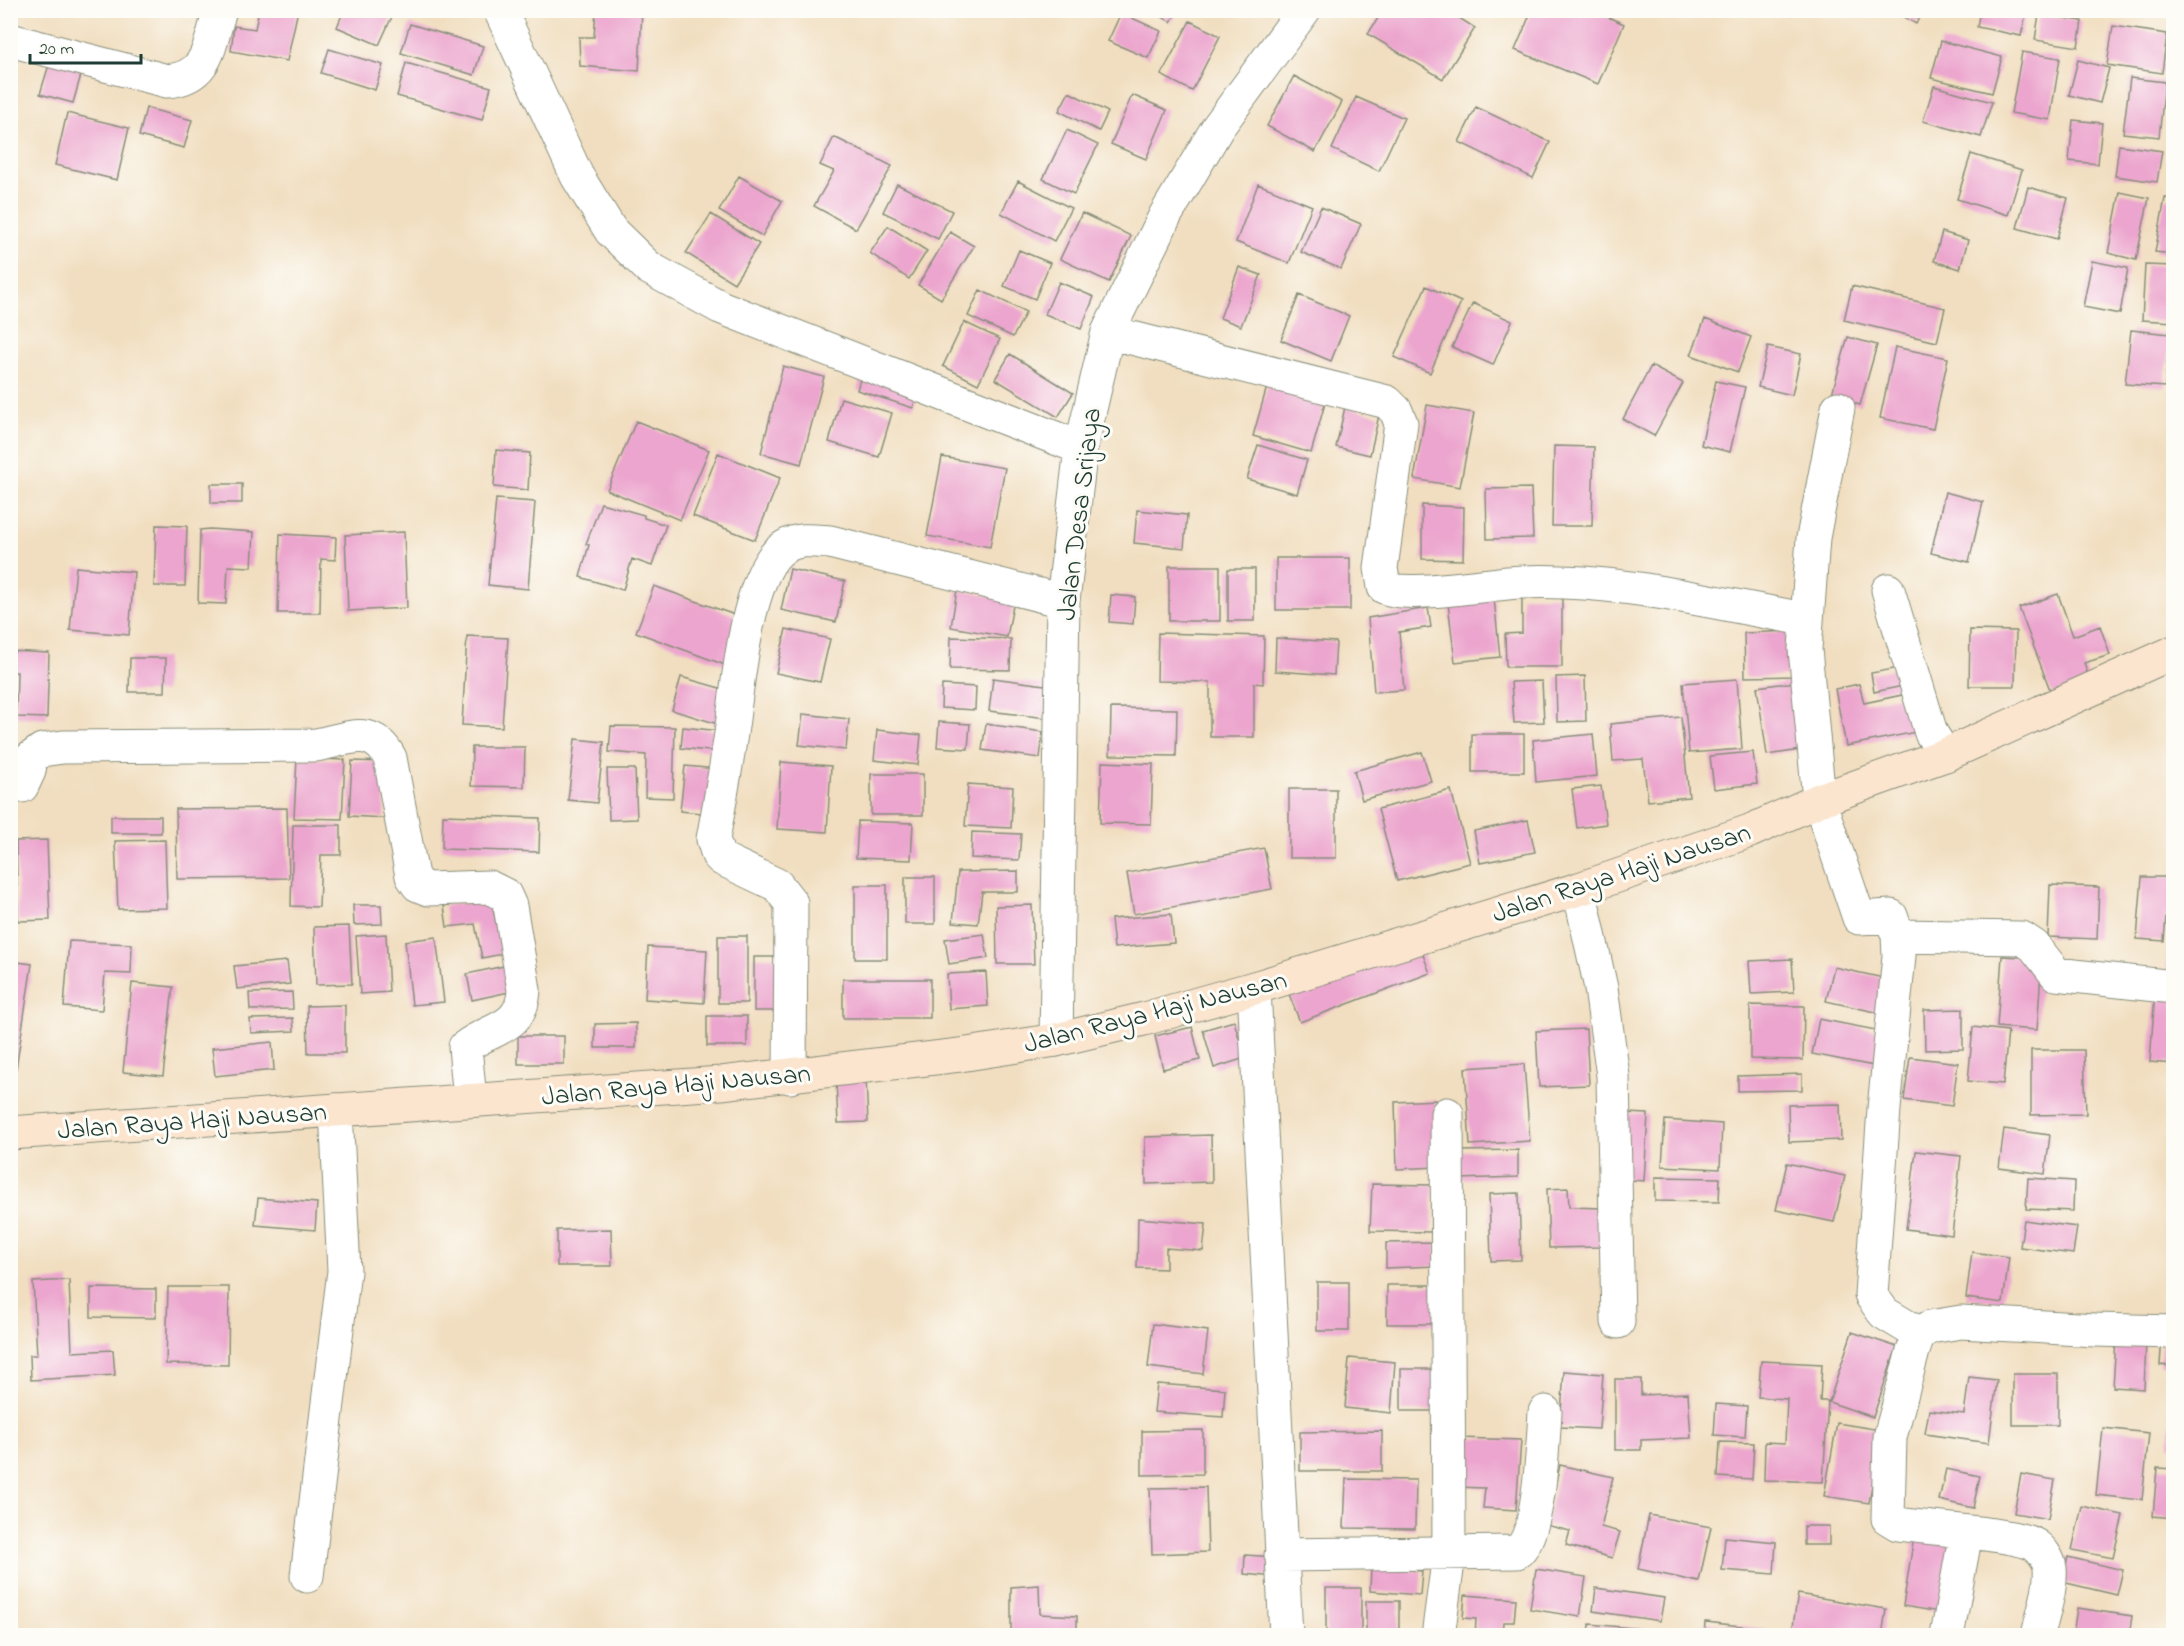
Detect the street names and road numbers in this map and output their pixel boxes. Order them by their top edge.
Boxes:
street label: Jalan Desa Srijaya [1048,406,1113,623]
street label: Jalan Raya Haji Nausan [1487,814,1756,935]
street label: Jalan Raya Haji Nausan [1020,962,1291,1065]
street label: Jalan Raya Haji Nausan [540,1055,812,1118]
street label: Jalan Raya Haji Nausan [56,1094,328,1151]

